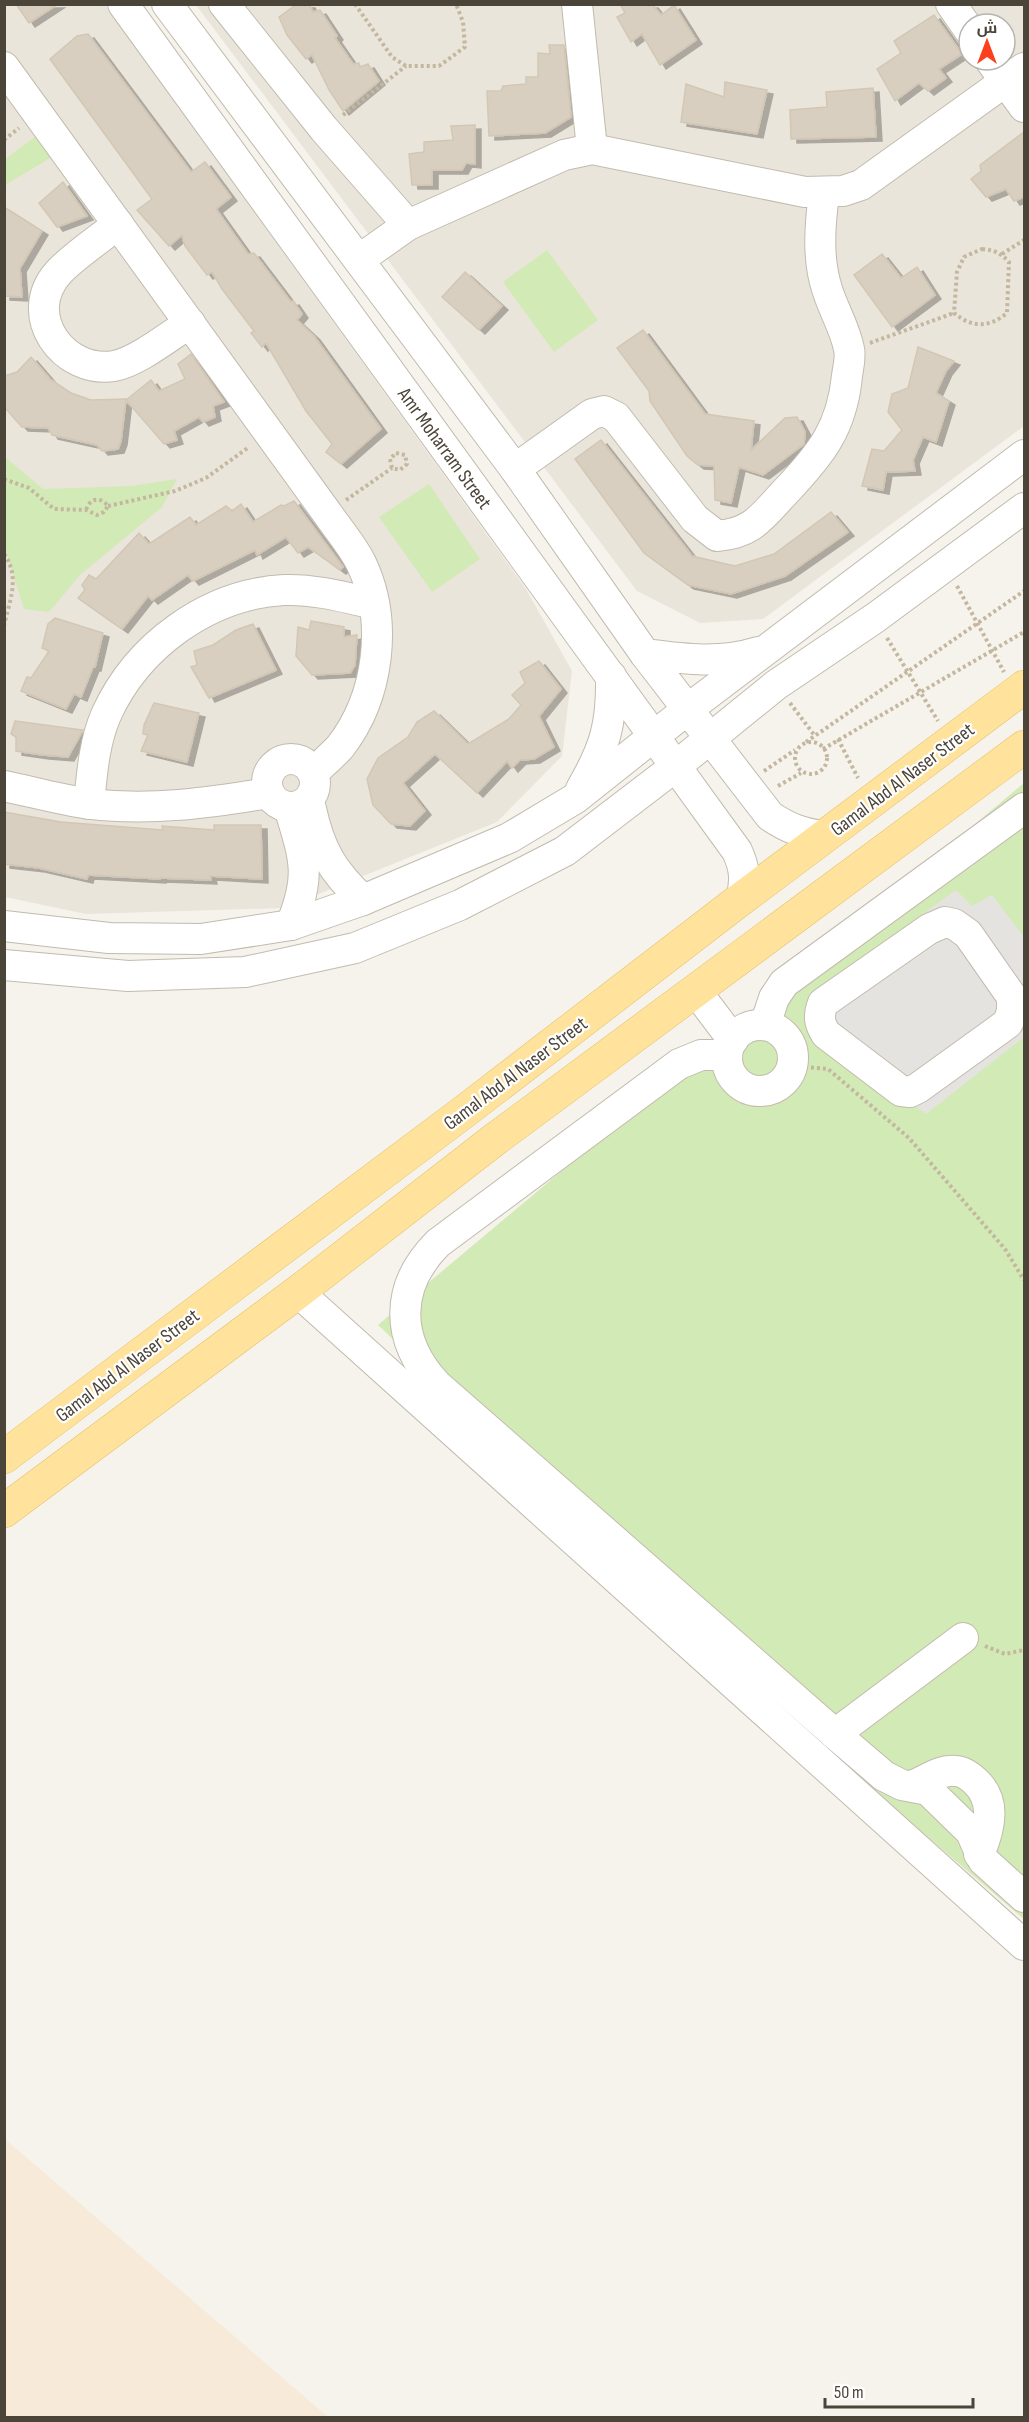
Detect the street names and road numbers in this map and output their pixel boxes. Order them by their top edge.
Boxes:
street label: Amr Moharram Street [392,382,496,514]
street label: Gamal Abd Al Naser Street [826,718,979,842]
street label: Gamal Abd Al Naser Street [439,1012,592,1136]
street label: Gamal Abd Al Naser Street [51,1304,204,1428]

